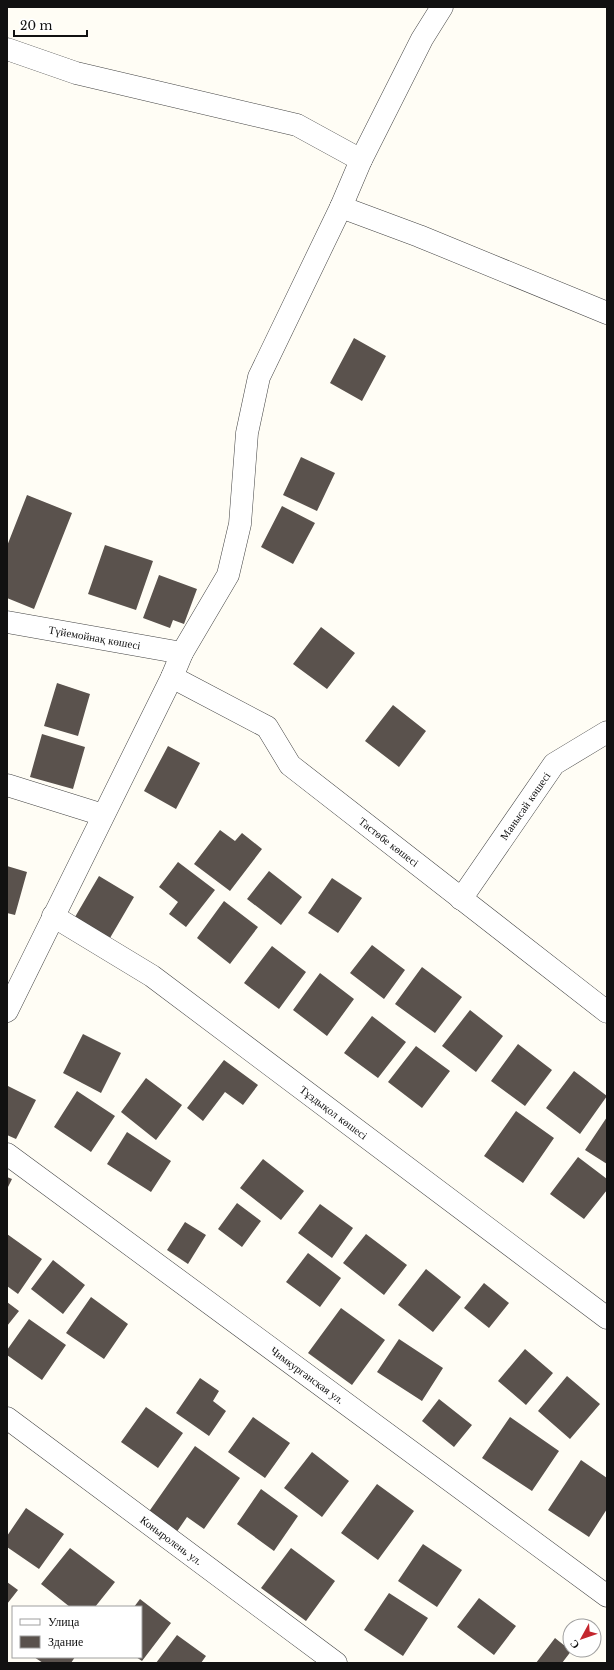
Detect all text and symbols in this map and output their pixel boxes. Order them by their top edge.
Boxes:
scale bar [14,12,87,38]
text: 20 m [20,18,52,33]
street label: Түйемойнақ көшесі [48,623,142,653]
street label: Манысай көшесі [497,769,553,843]
street label: Тастөбе көшесі [356,814,422,870]
street label: Тұздықол көшесі [297,1083,370,1143]
street label: Чимкурганская ул. [268,1343,347,1407]
street label: Коныролень ул. [137,1513,205,1568]
legend [12,1606,142,1658]
text: Улица [48,1614,80,1629]
north arrow [562,1618,602,1658]
text: Здание [48,1634,83,1649]
text: С [566,1637,582,1652]

